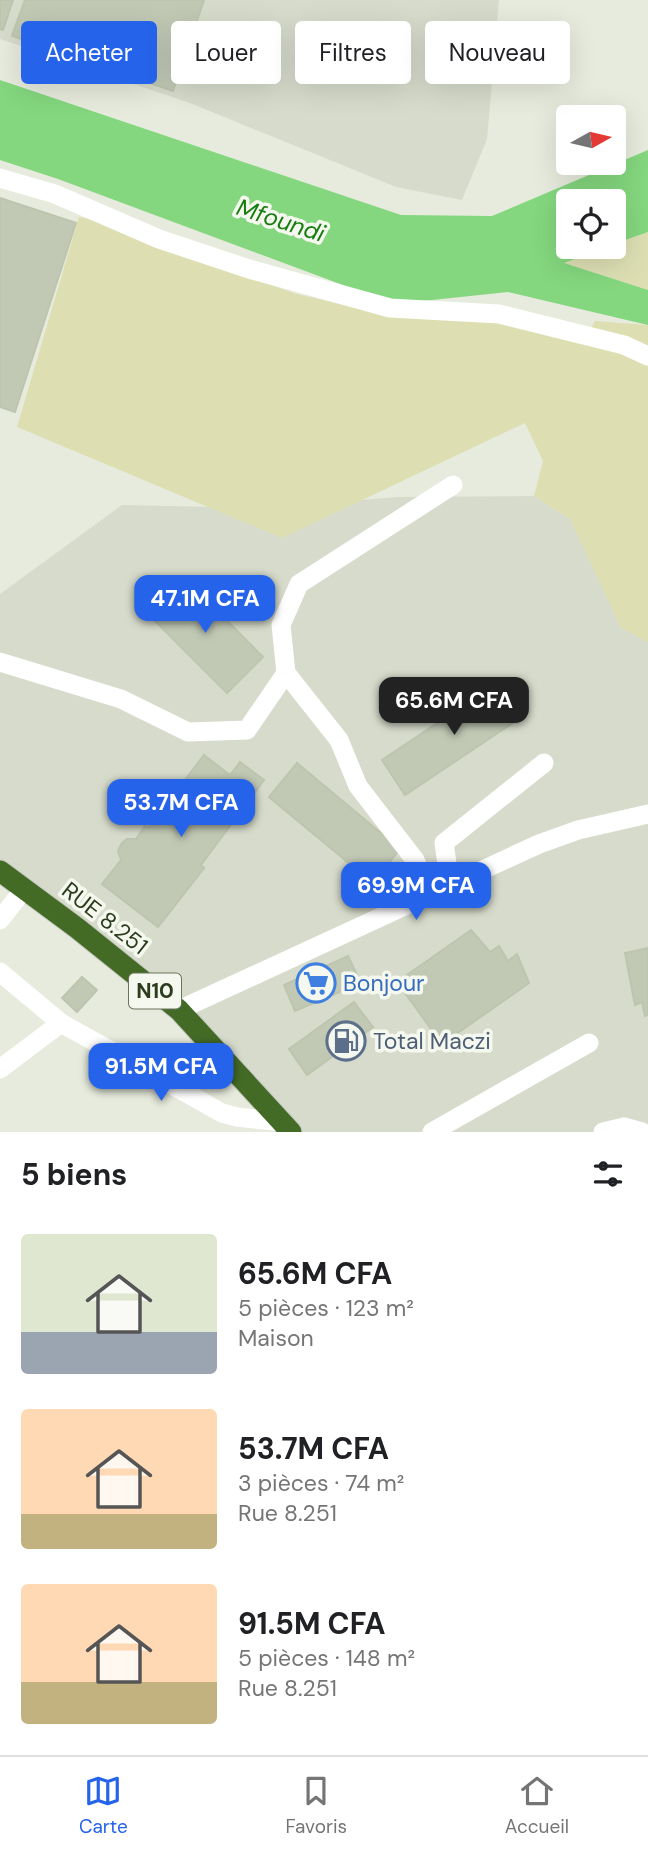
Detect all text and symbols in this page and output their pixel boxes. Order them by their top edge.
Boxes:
chip: Acheter [21,21,157,84]
chip: Louer [171,21,281,84]
chip: Filtres [295,21,411,84]
chip: Nouveau [425,21,570,84]
north arrow [556,105,626,175]
map controls [556,105,626,259]
button: locate [556,189,626,259]
water label: Mfoundi [233,191,330,249]
pin: 47.1M CFA [125,576,285,635]
text: 47.1M CFA [150,583,260,613]
pin: 65.6M CFA [374,678,534,737]
text: 65.6M CFA [395,685,513,715]
pin: 53.7M CFA [101,780,261,839]
text: 53.7M CFA [123,787,239,817]
pin: 69.9M CFA [336,862,496,922]
text: 69.9M CFA [357,870,475,900]
street label: RUE 8.251 [56,875,154,961]
supermarket icon: Bonjour [295,962,337,1004]
place label: Bonjour [343,968,425,998]
road number: N10 [129,974,181,1009]
fuel station icon: Total Maczi [325,1020,367,1062]
place label: Total Maczi [373,1026,491,1056]
pin: 91.5M CFA [81,1044,241,1103]
text: 91.5M CFA [104,1051,218,1081]
text: 5 biens [21,1155,127,1194]
icon: filters [589,1155,627,1193]
text: 65.6M CFA [238,1254,392,1293]
icon: home [77,1262,161,1346]
text: 5 pièces · 123 m² [238,1293,414,1323]
text: Maison [238,1323,314,1353]
text: 53.7M CFA [238,1429,389,1468]
icon: home [77,1437,161,1521]
text: 3 pièces · 74 m² [238,1468,404,1498]
text: Rue 8.251 [238,1498,337,1528]
text: 91.5M CFA [238,1604,385,1643]
icon: home [77,1612,161,1696]
text: 5 pièces · 148 m² [238,1643,415,1673]
text: Rue 8.251 [238,1673,337,1703]
tab: Carte [79,1772,128,1839]
tab: Favoris [286,1772,347,1839]
tab: Accueil [505,1772,569,1839]

